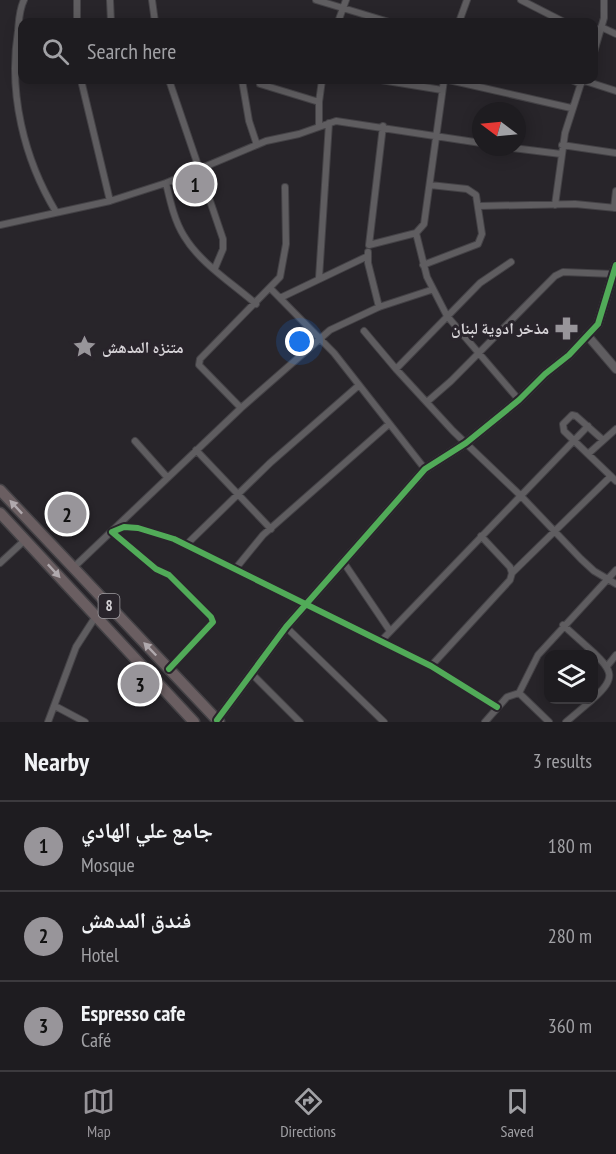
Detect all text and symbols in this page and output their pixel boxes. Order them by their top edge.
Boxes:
search box [18,18,598,84]
icon: search [39,35,72,68]
text: Search here [87,37,176,65]
north arrow [472,102,526,156]
pin: 1 [176,162,214,207]
pharmacy icon: مذخر ادوية لبنان [554,315,580,341]
place label: مذخر ادوية لبنان [451,318,549,338]
your location [285,327,314,356]
place icon: متنزه المدهش [71,334,97,360]
place label: متنزه المدهش [102,337,184,357]
pin: 2 [48,492,86,536]
one-way arrow [10,500,23,515]
one-way arrow [47,564,61,579]
road number: 8 [98,594,120,618]
one-way arrow [143,642,157,657]
map controls [544,650,598,704]
button: layers [544,650,598,704]
pin: 3 [120,662,160,706]
text: Nearby [24,745,89,778]
text: 3 results [533,748,592,774]
text: جامع علي الهادي [81,816,213,844]
text: 1 [39,833,48,859]
text: 180 m [548,833,592,859]
text: Mosque [81,852,135,878]
text: فندق المدهش [81,906,191,934]
text: 2 [39,923,48,949]
text: 280 m [548,923,592,949]
text: Hotel [81,942,119,968]
text: Espresso cafe [81,999,186,1027]
text: 3 [39,1013,48,1039]
text: 360 m [548,1013,592,1039]
text: Café [81,1027,111,1053]
tab: Map [82,1085,115,1141]
tab: Directions [280,1085,336,1141]
tab: Saved [501,1085,534,1141]

